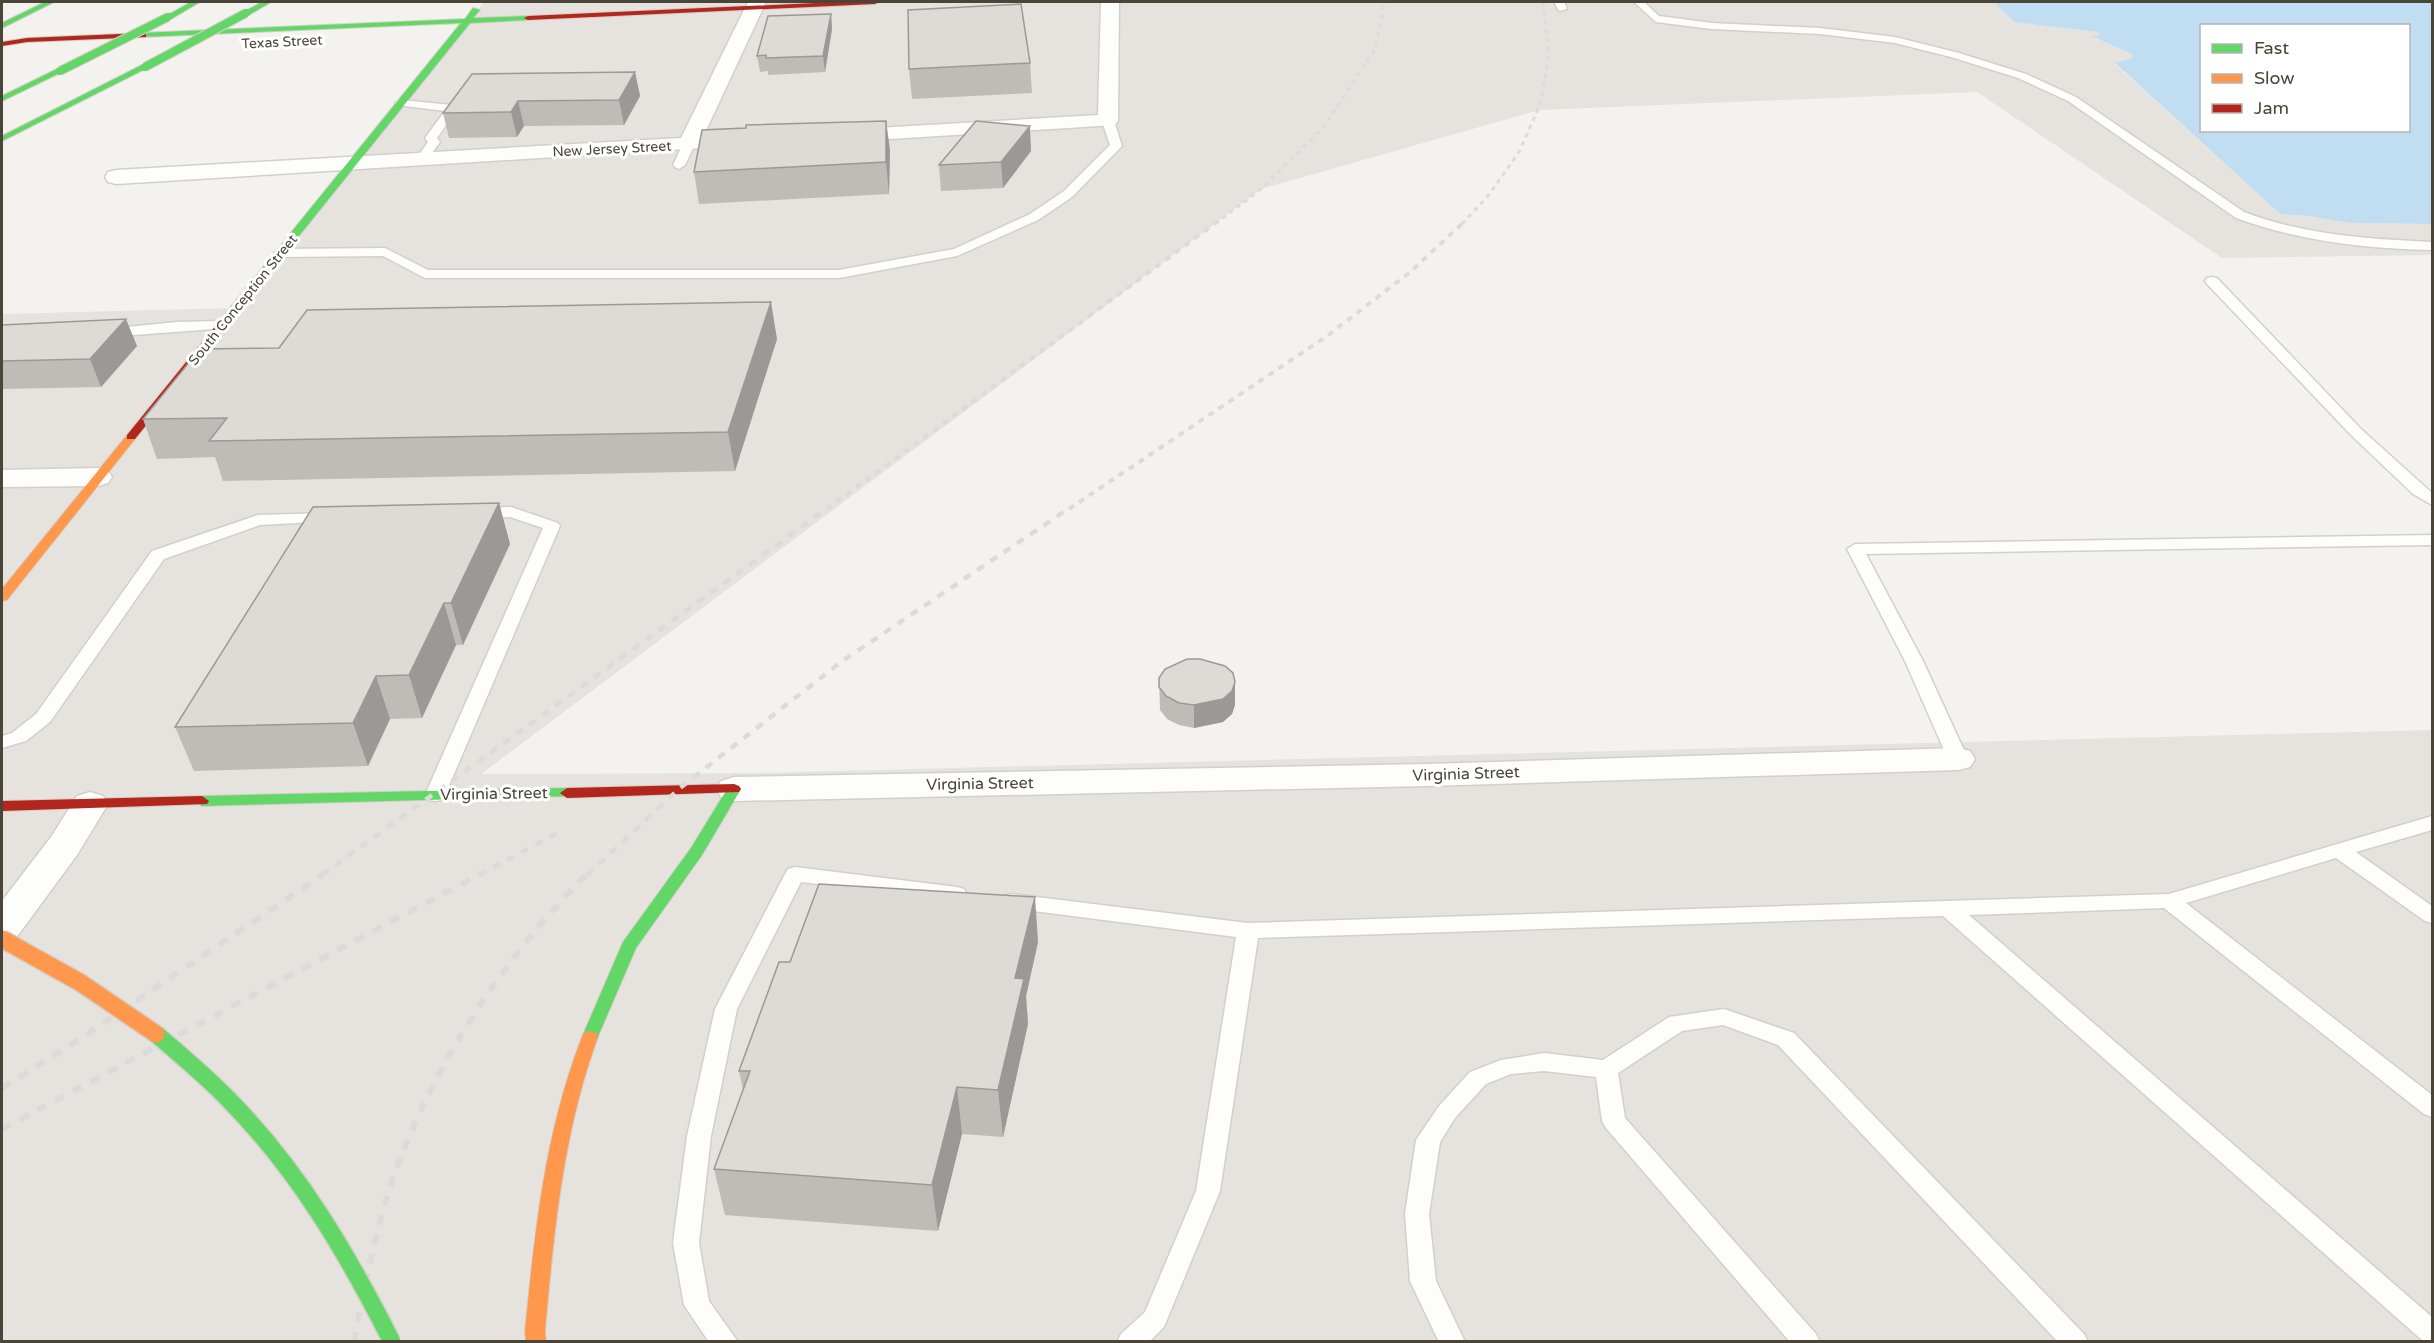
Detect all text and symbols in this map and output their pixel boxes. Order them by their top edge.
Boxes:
legend [2200,24,2410,132]
street label: Texas Street [241,31,324,53]
text: Fast [2254,37,2289,59]
text: Slow [2254,67,2295,89]
text: Jam [2254,97,2289,119]
street label: New Jersey Street [552,137,673,161]
street label: South Conception Street [185,231,301,369]
street label: Virginia Street [1412,762,1520,786]
street label: Virginia Street [926,773,1034,795]
street label: Virginia Street [440,783,548,805]

